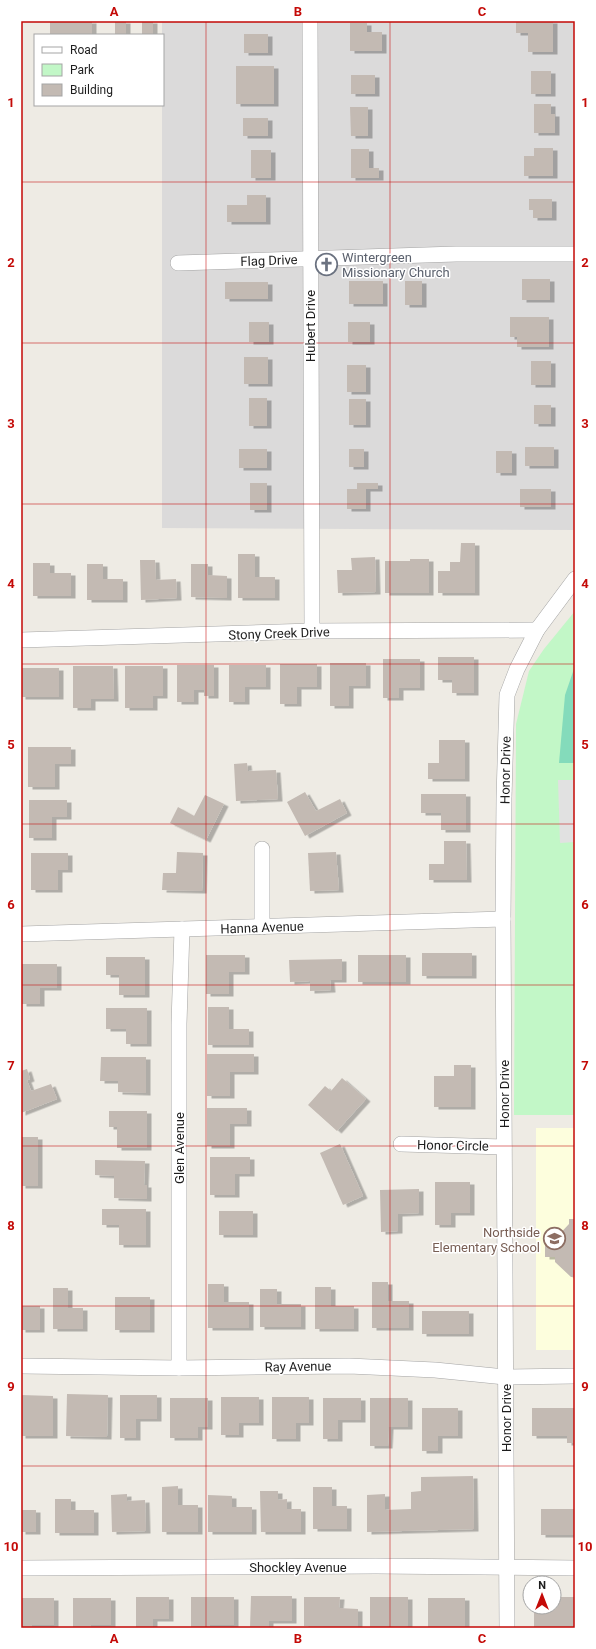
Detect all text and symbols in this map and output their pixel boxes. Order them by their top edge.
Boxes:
text: A [110,4,119,19]
text: B [294,4,302,19]
text: C [478,4,487,19]
legend [34,34,164,106]
text: Road [70,43,98,57]
text: Park [70,63,95,77]
text: Building [70,83,113,97]
text: 1 [7,95,15,110]
text: 1 [581,95,589,110]
place label: Wintergreen Missionary Church [342,250,450,280]
church icon: Wintergreen Missionary Church [313,251,339,277]
street label: Flag Drive [240,252,298,269]
text: 2 [7,255,15,270]
text: 2 [581,255,589,270]
street label: Hubert Drive [303,290,318,362]
text: 3 [7,416,15,431]
text: 3 [581,416,589,431]
text: 4 [7,576,15,591]
text: 4 [581,576,589,591]
street label: Stony Creek Drive [228,624,330,643]
street label: Honor Drive [497,736,514,804]
text: 5 [7,737,15,752]
text: 5 [581,737,589,752]
text: 6 [7,897,15,912]
text: 6 [581,897,589,912]
street label: Hanna Avenue [220,919,304,936]
text: 7 [7,1058,15,1073]
text: 7 [581,1058,589,1073]
street label: Honor Drive [497,1060,512,1128]
street label: Glen Avenue [172,1112,187,1184]
street label: Honor Circle [417,1137,489,1154]
text: 8 [7,1218,15,1233]
text: 8 [581,1218,589,1233]
place label: Northside Elementary School [432,1225,540,1255]
school or university icon: Northside Elementary School [542,1226,568,1252]
street label: Ray Avenue [264,1358,332,1375]
text: 9 [7,1379,15,1394]
text: 9 [581,1379,589,1394]
street label: Honor Drive [499,1384,514,1452]
text: 10 [4,1539,18,1554]
text: 10 [578,1539,592,1554]
street label: Shockley Avenue [249,1560,347,1575]
north arrow [522,1575,562,1615]
text: N [538,1579,546,1592]
text: A [110,1631,119,1646]
text: B [294,1631,302,1646]
text: C [478,1631,487,1646]

